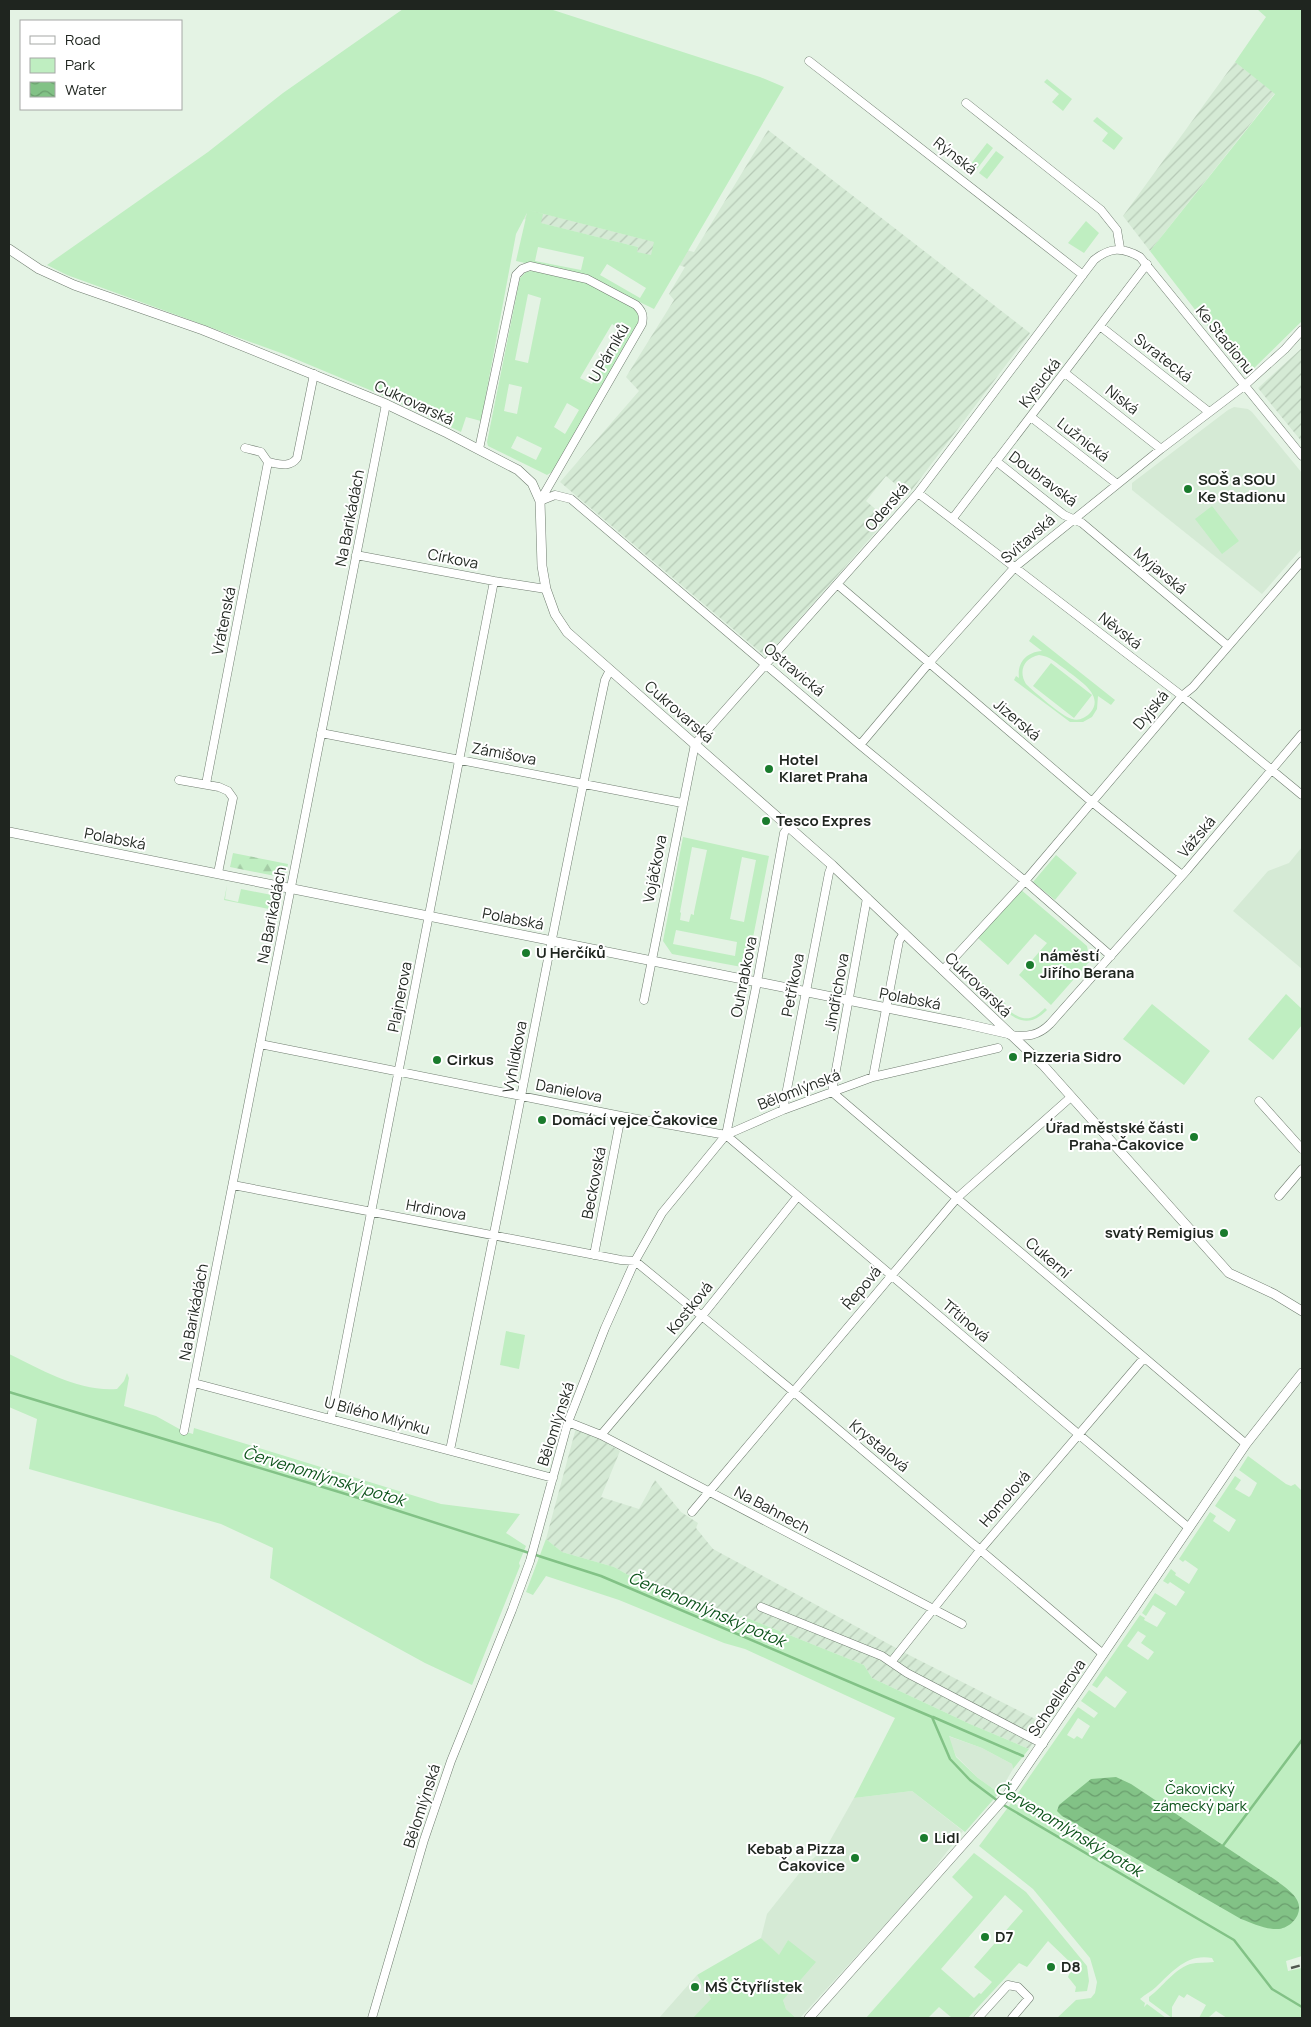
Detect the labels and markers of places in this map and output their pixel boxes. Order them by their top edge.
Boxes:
place label: SOŠ a SOU Ke Stadionu [1198,469,1286,507]
marker: SOŠ a SOU Ke Stadionu [1182,483,1194,495]
place label: Hotel Klaret Praha [779,749,868,787]
marker: Hotel Klaret Praha [763,763,775,775]
place label: Tesco Expres [776,810,871,831]
marker: Tesco Expres [760,815,772,827]
place label: U Herčíků [536,942,606,963]
place label: náměstí Jiřího Berana [1040,945,1135,983]
marker: U Herčíků [520,947,532,959]
marker: náměstí Jiřího Berana [1024,959,1036,971]
place label: Pizzeria Sidro [1023,1046,1121,1067]
place label: Cirkus [447,1049,494,1070]
marker: Pizzeria Sidro [1007,1051,1019,1063]
marker: Cirkus [431,1054,443,1066]
place label: Domácí vejce Čakovice [552,1109,718,1130]
marker: Domácí vejce Čakovice [536,1114,548,1126]
place label: Úřad městské části Praha-Čakovice [1045,1117,1184,1155]
marker: Úřad městské části Praha-Čakovice [1188,1131,1200,1143]
place label: svatý Remigius [1105,1222,1214,1243]
marker: svatý Remigius [1218,1227,1230,1239]
place label: Lidl [934,1827,960,1848]
marker: Lidl [918,1832,930,1844]
place label: Kebab a Pizza Čakovice [747,1838,845,1876]
marker: Kebab a Pizza Čakovice [849,1852,861,1864]
place label: D7 [995,1926,1014,1947]
marker: D7 [979,1931,991,1943]
place label: D8 [1061,1956,1081,1977]
marker: D8 [1045,1961,1057,1973]
place label: MŠ Čtyřlístek [705,1976,803,1997]
marker: MŠ Čtyřlístek [689,1981,701,1993]

